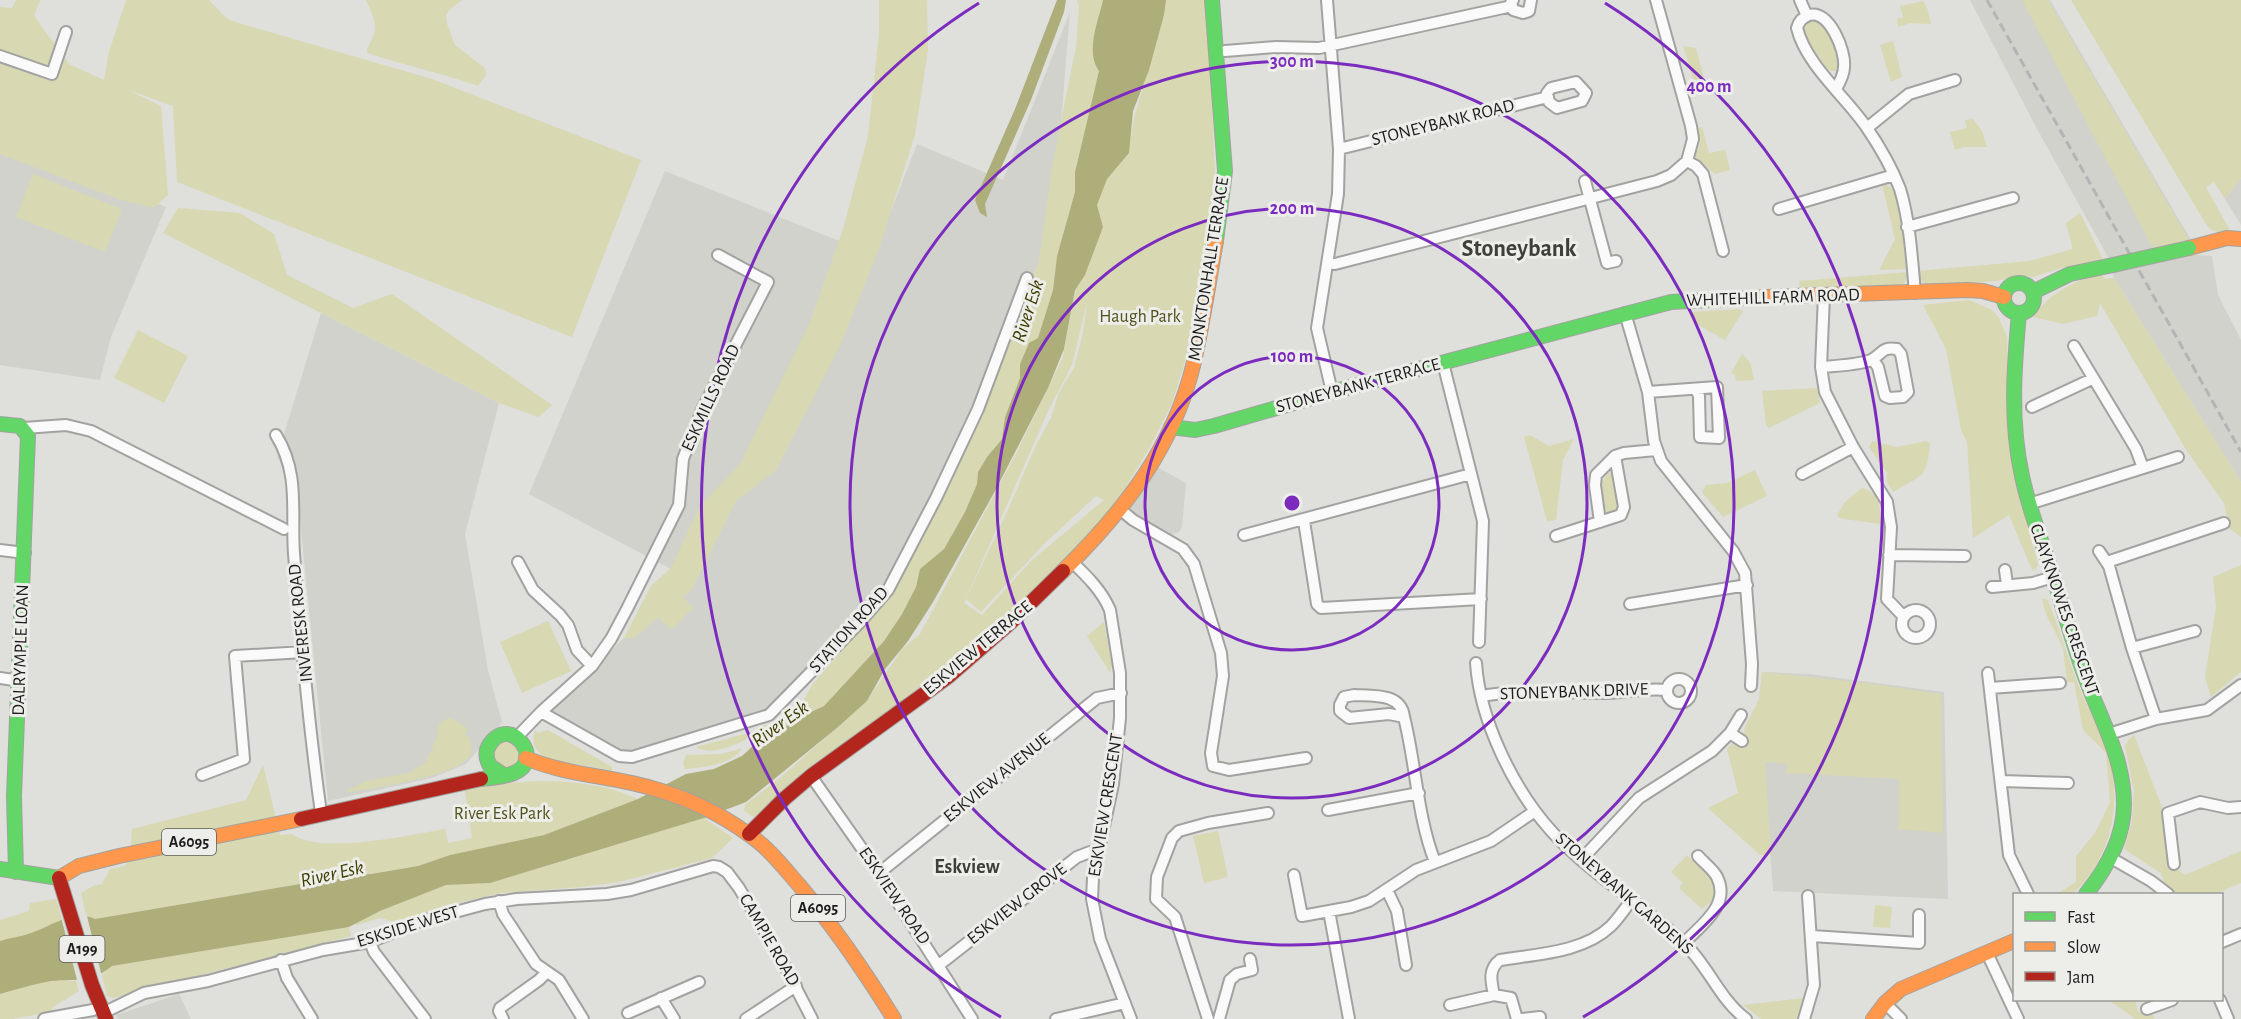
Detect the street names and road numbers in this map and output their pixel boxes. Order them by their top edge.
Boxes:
street label: STONEYBANK ROAD [1370,97,1516,149]
street label: MONKTONHALL TERRACE [1186,176,1232,362]
street label: WHITEHILL FARM ROAD [1686,286,1860,310]
street label: ESKMILLS ROAD [678,342,744,454]
street label: STONEYBANK TERRACE [1274,355,1442,417]
street label: CLAYKNOWES CRESCENT [2026,522,2102,698]
street label: INVERESK ROAD [286,563,316,683]
street label: DALRYMPLE LOAN [10,584,32,716]
street label: STATION ROAD [806,584,892,676]
street label: ESKVIEW TERRACE [920,597,1036,698]
street label: STONEYBANK DRIVE [1500,680,1649,704]
street label: ESKVIEW AVENUE [941,730,1054,826]
street label: ESKVIEW CRESCENT [1086,732,1126,878]
road number: A6095 [162,829,216,855]
street label: STONEYBANK GARDENS [1552,830,1696,958]
street label: ESKVIEW ROAD [855,844,933,948]
street label: ESKVIEW GROVE [964,860,1070,948]
street label: CAMPIE ROAD [735,891,803,989]
road number: A6095 [791,895,845,921]
street label: ESKSIDE WEST [355,903,461,951]
road number: A199 [60,936,104,962]

